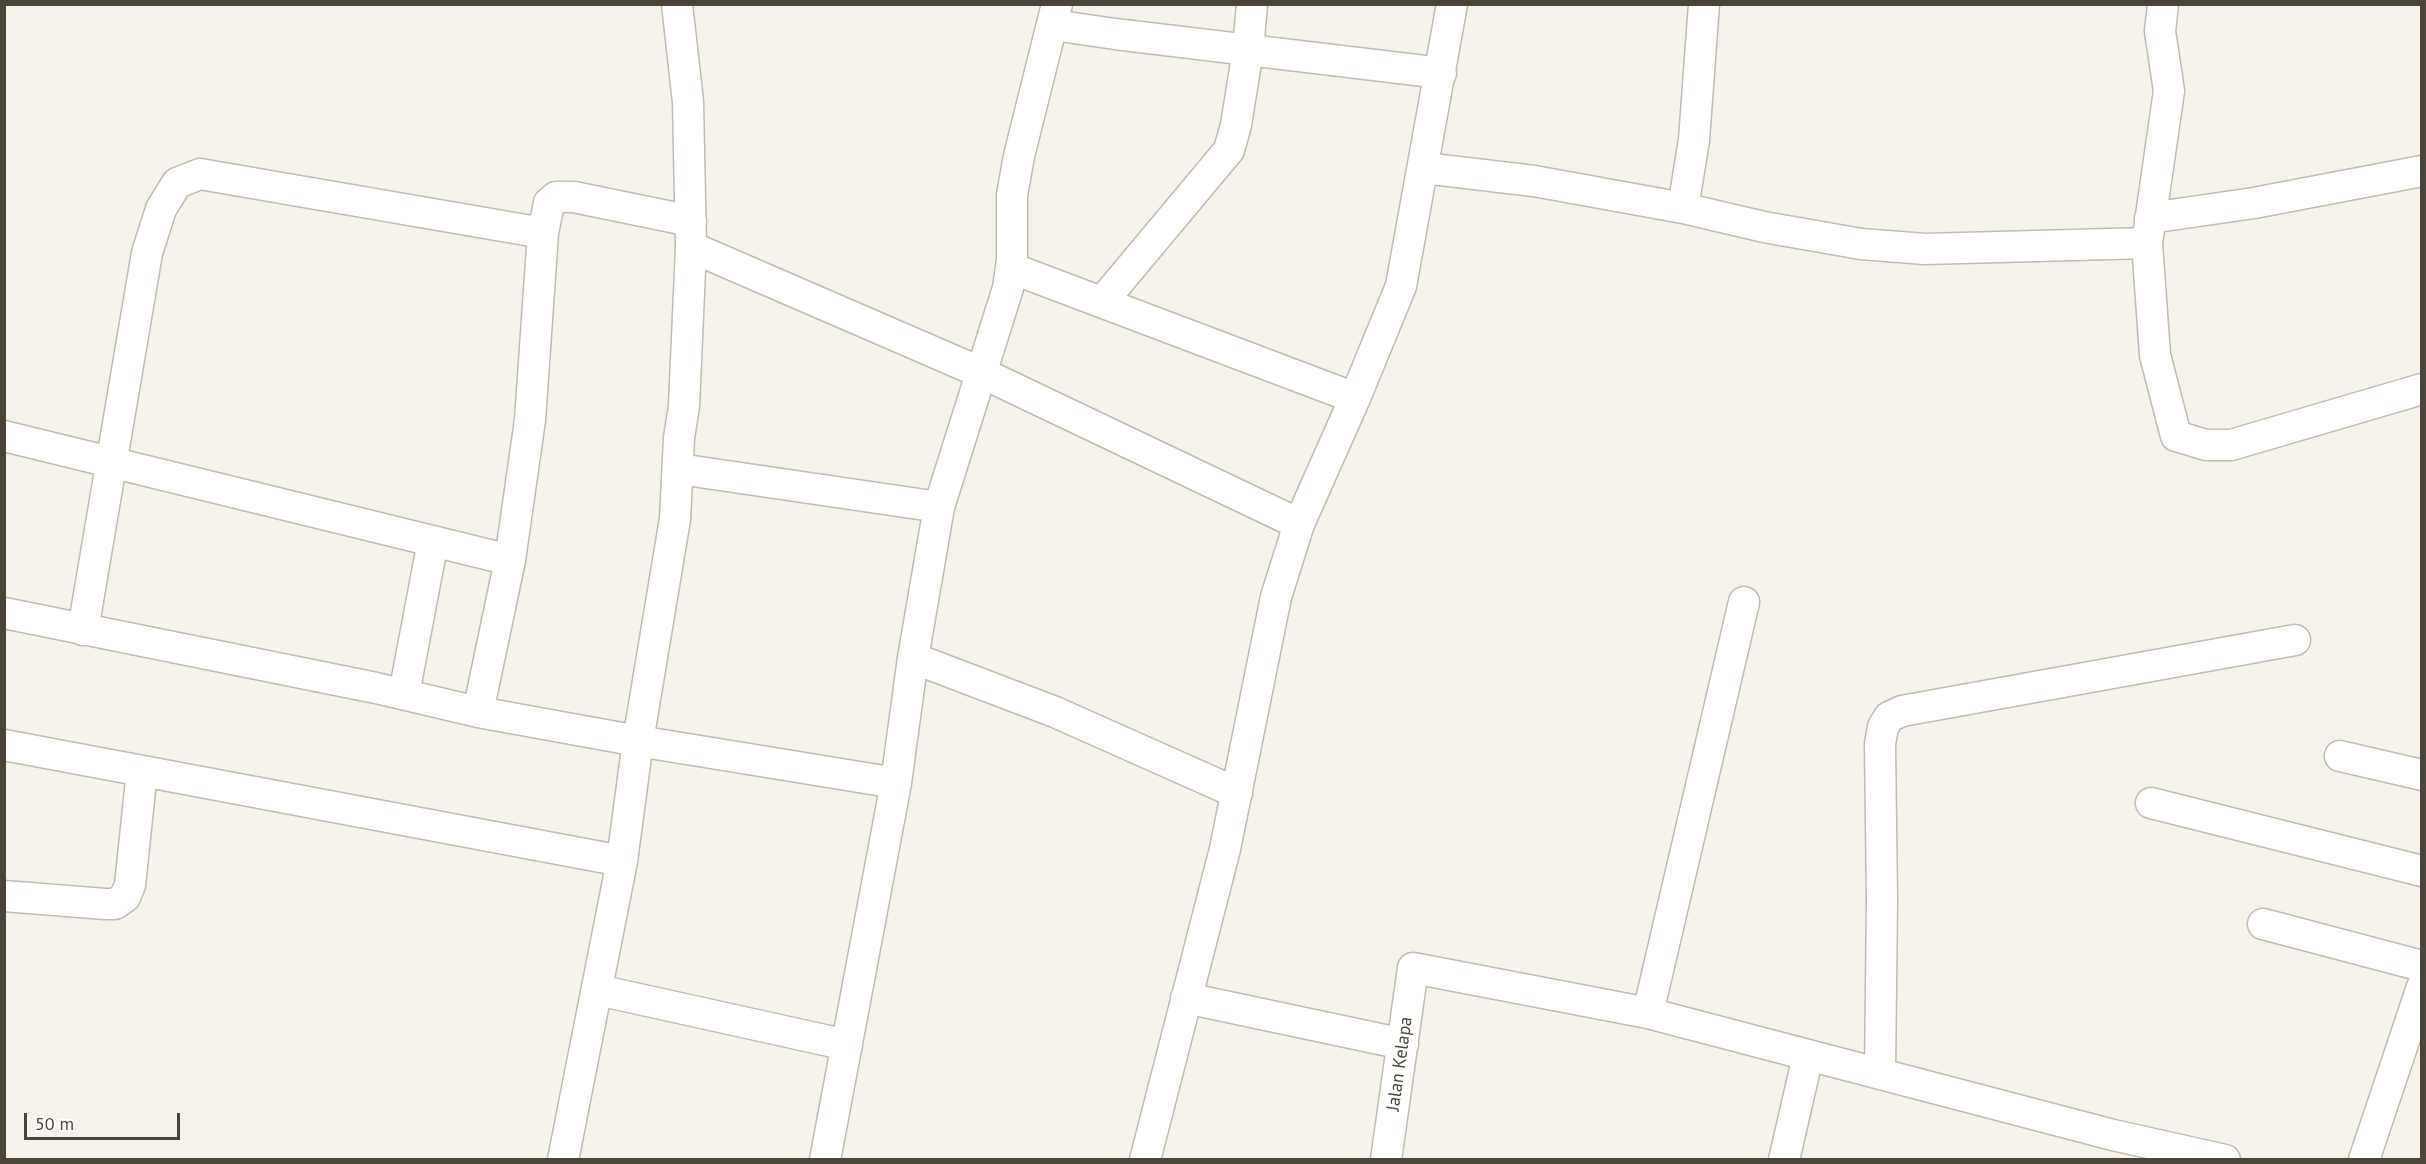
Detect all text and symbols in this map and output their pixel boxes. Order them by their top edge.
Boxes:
street label: Jalan Kelapa [1383,1015,1417,1113]
scale bar [27,1101,183,1139]
text: 50 m [35,1112,74,1135]

